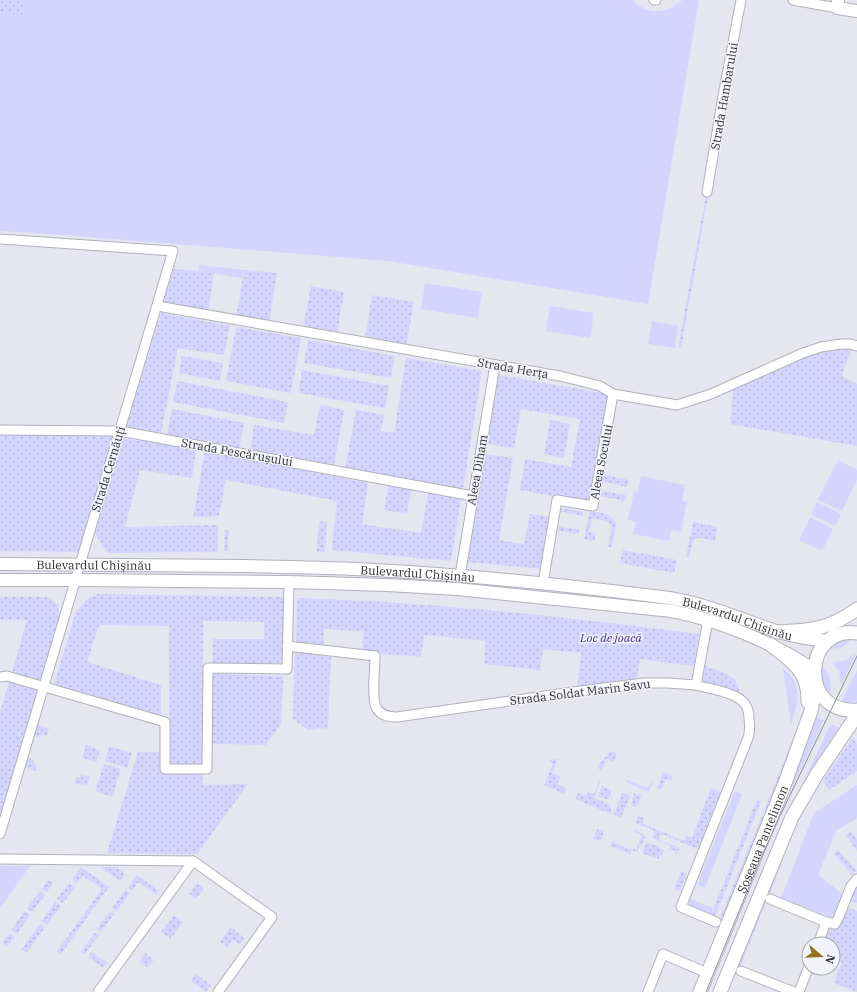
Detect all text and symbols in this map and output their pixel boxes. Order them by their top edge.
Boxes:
street label: Strada Hambarului [707,41,741,151]
street label: Strada Herța [476,354,550,383]
street label: Aleea Socului [586,423,616,501]
street label: Strada Cernăuți [88,424,129,514]
street label: Aleea Diham [463,433,491,507]
street label: Strada Pescărușului [180,435,294,469]
street label: Bulevardul Chișinău [36,557,152,572]
street label: Bulevardul Chișinău [360,562,476,585]
street label: Bulevardul Chișinău [681,593,795,643]
park label: Loc de joacă [579,630,642,645]
street label: Strada Soldat Marin Savu [509,676,652,708]
street label: Șoseaua Pantelimon [734,783,791,895]
north arrow [801,936,841,976]
text: N [822,953,838,966]

